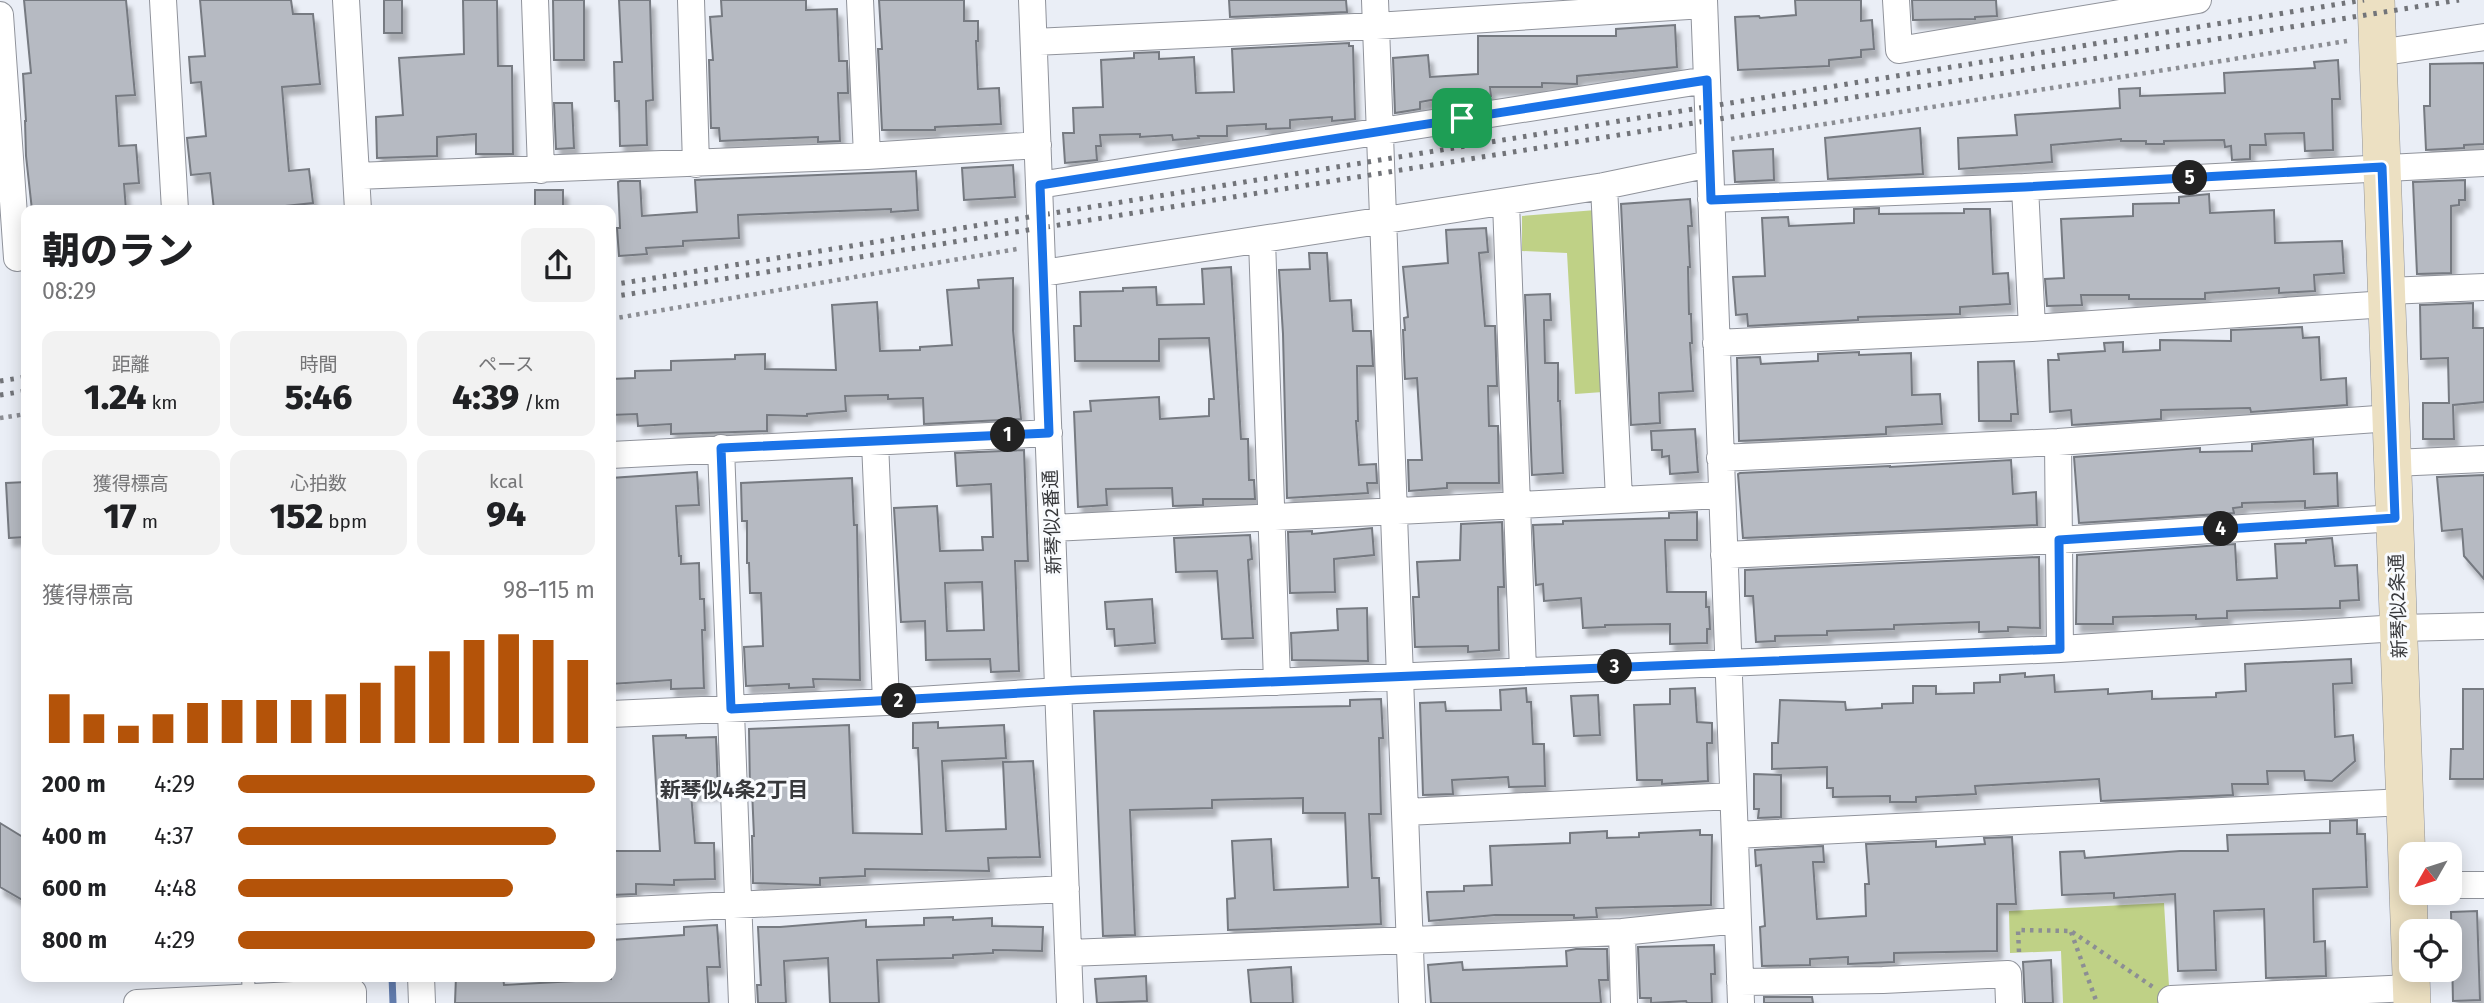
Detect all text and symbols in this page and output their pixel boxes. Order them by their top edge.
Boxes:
pin [1432,88,1492,148]
icon: arrive [1443,99,1481,137]
pin: 5 [2172,160,2208,196]
text: 5 [2184,166,2195,189]
text: 朝のラン [42,228,194,274]
button: share [521,228,595,302]
text: 08:29 [42,277,96,305]
text: 距離 [112,353,150,376]
text: 時間 [299,353,338,376]
text: ペース [478,353,534,376]
text: 1.24 [84,376,146,418]
text: 5:46 [285,376,352,418]
text: 4:39 [452,376,519,418]
text: km [146,391,178,414]
text: /km [519,391,560,414]
pin: 1 [990,418,1026,452]
text: 1 [1003,423,1012,446]
street label: 新琴似2番通 [1039,469,1065,575]
text: kcal [489,470,523,493]
text: 獲得標高 [93,472,169,495]
text: 心拍数 [290,472,347,495]
text: 94 [486,493,526,535]
text: 17 [104,495,137,537]
text: 152 [270,495,323,537]
text: m [137,510,158,533]
text: bpm [323,510,367,533]
pin: 4 [2204,512,2238,546]
text: 4 [2215,517,2226,540]
street label: 新琴似2条通 [2385,553,2411,659]
text: 98–115 m [503,576,595,604]
text: 獲得標高 [42,581,134,609]
pin: 3 [1598,650,1632,684]
text: 3 [1610,655,1619,678]
pin: 2 [881,684,916,718]
text: 2 [894,689,903,712]
text: 200 m [42,770,106,798]
text: 4:29 [154,770,195,798]
district label: 新琴似4条2丁目 [660,777,808,803]
text: 400 m [42,822,107,850]
text: 4:37 [154,822,194,850]
north arrow [2399,842,2462,905]
map controls [2399,842,2462,982]
text: 600 m [42,874,107,902]
text: 4:48 [154,874,197,902]
button: locate [2399,919,2462,982]
text: 800 m [42,926,107,954]
text: 4:29 [154,926,195,954]

